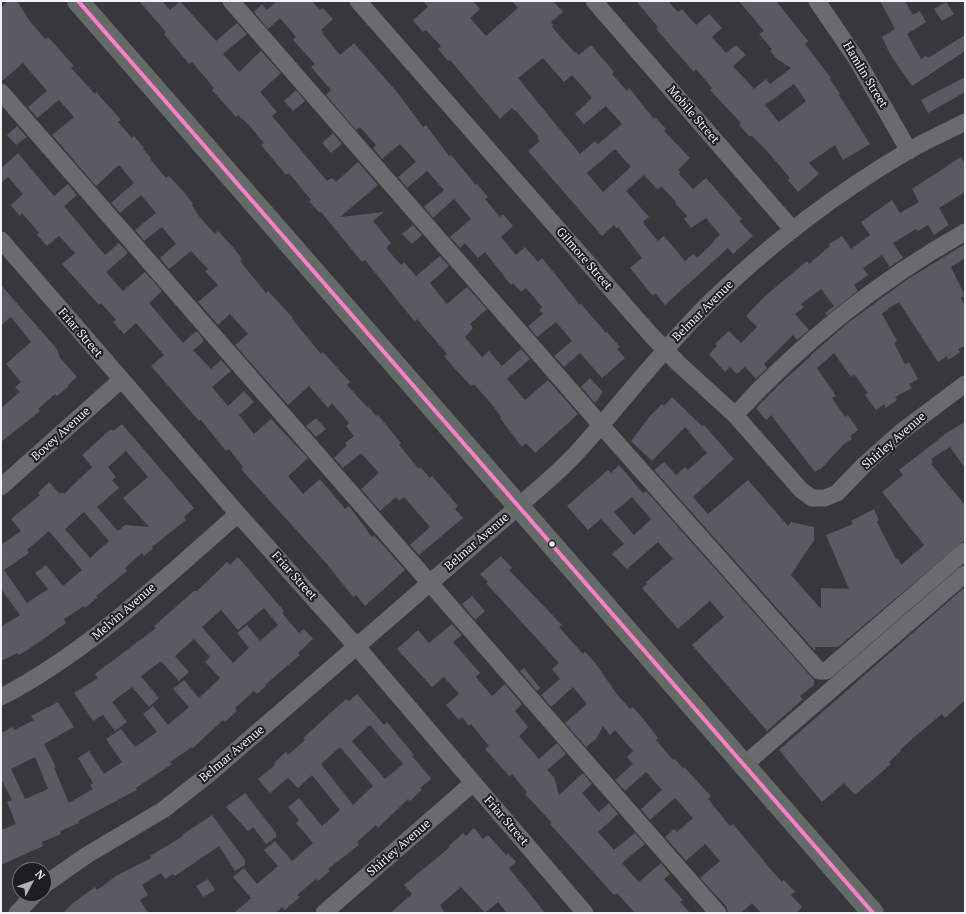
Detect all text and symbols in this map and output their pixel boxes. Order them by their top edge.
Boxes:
street label: Hamlin Street [840,39,890,111]
street label: Mobile Street [664,83,722,147]
street label: Gilmore Street [553,225,615,293]
street label: Belmar Avenue [670,278,736,344]
street label: Friar Street [55,306,105,360]
street label: Bovey Avenue [29,404,93,464]
street label: Shirley Avenue [859,410,929,472]
street label: Belmar Avenue [442,510,512,574]
unlabelled marker [547,539,557,549]
street label: Friar Street [268,549,320,603]
street label: Melvin Avenue [89,581,159,643]
street label: Belmar Avenue [197,723,267,785]
street label: Friar Street [481,794,531,848]
street label: Shirley Avenue [364,817,434,879]
north arrow [12,862,52,902]
text: N [32,867,48,883]

